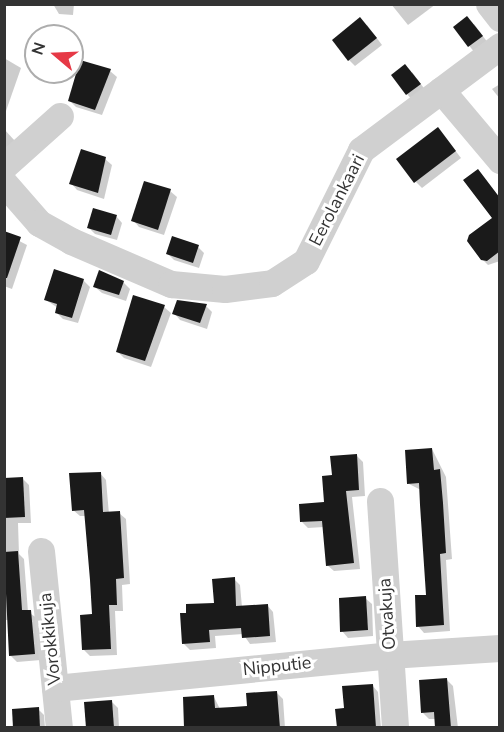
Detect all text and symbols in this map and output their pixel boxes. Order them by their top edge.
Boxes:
north arrow [24,24,84,84]
text: N [27,40,51,58]
street label: Eerolankaari [305,151,369,249]
street label: Otvakuja [374,577,400,651]
street label: Vorokkikuja [34,592,66,686]
street label: Nipputie [242,652,312,680]

